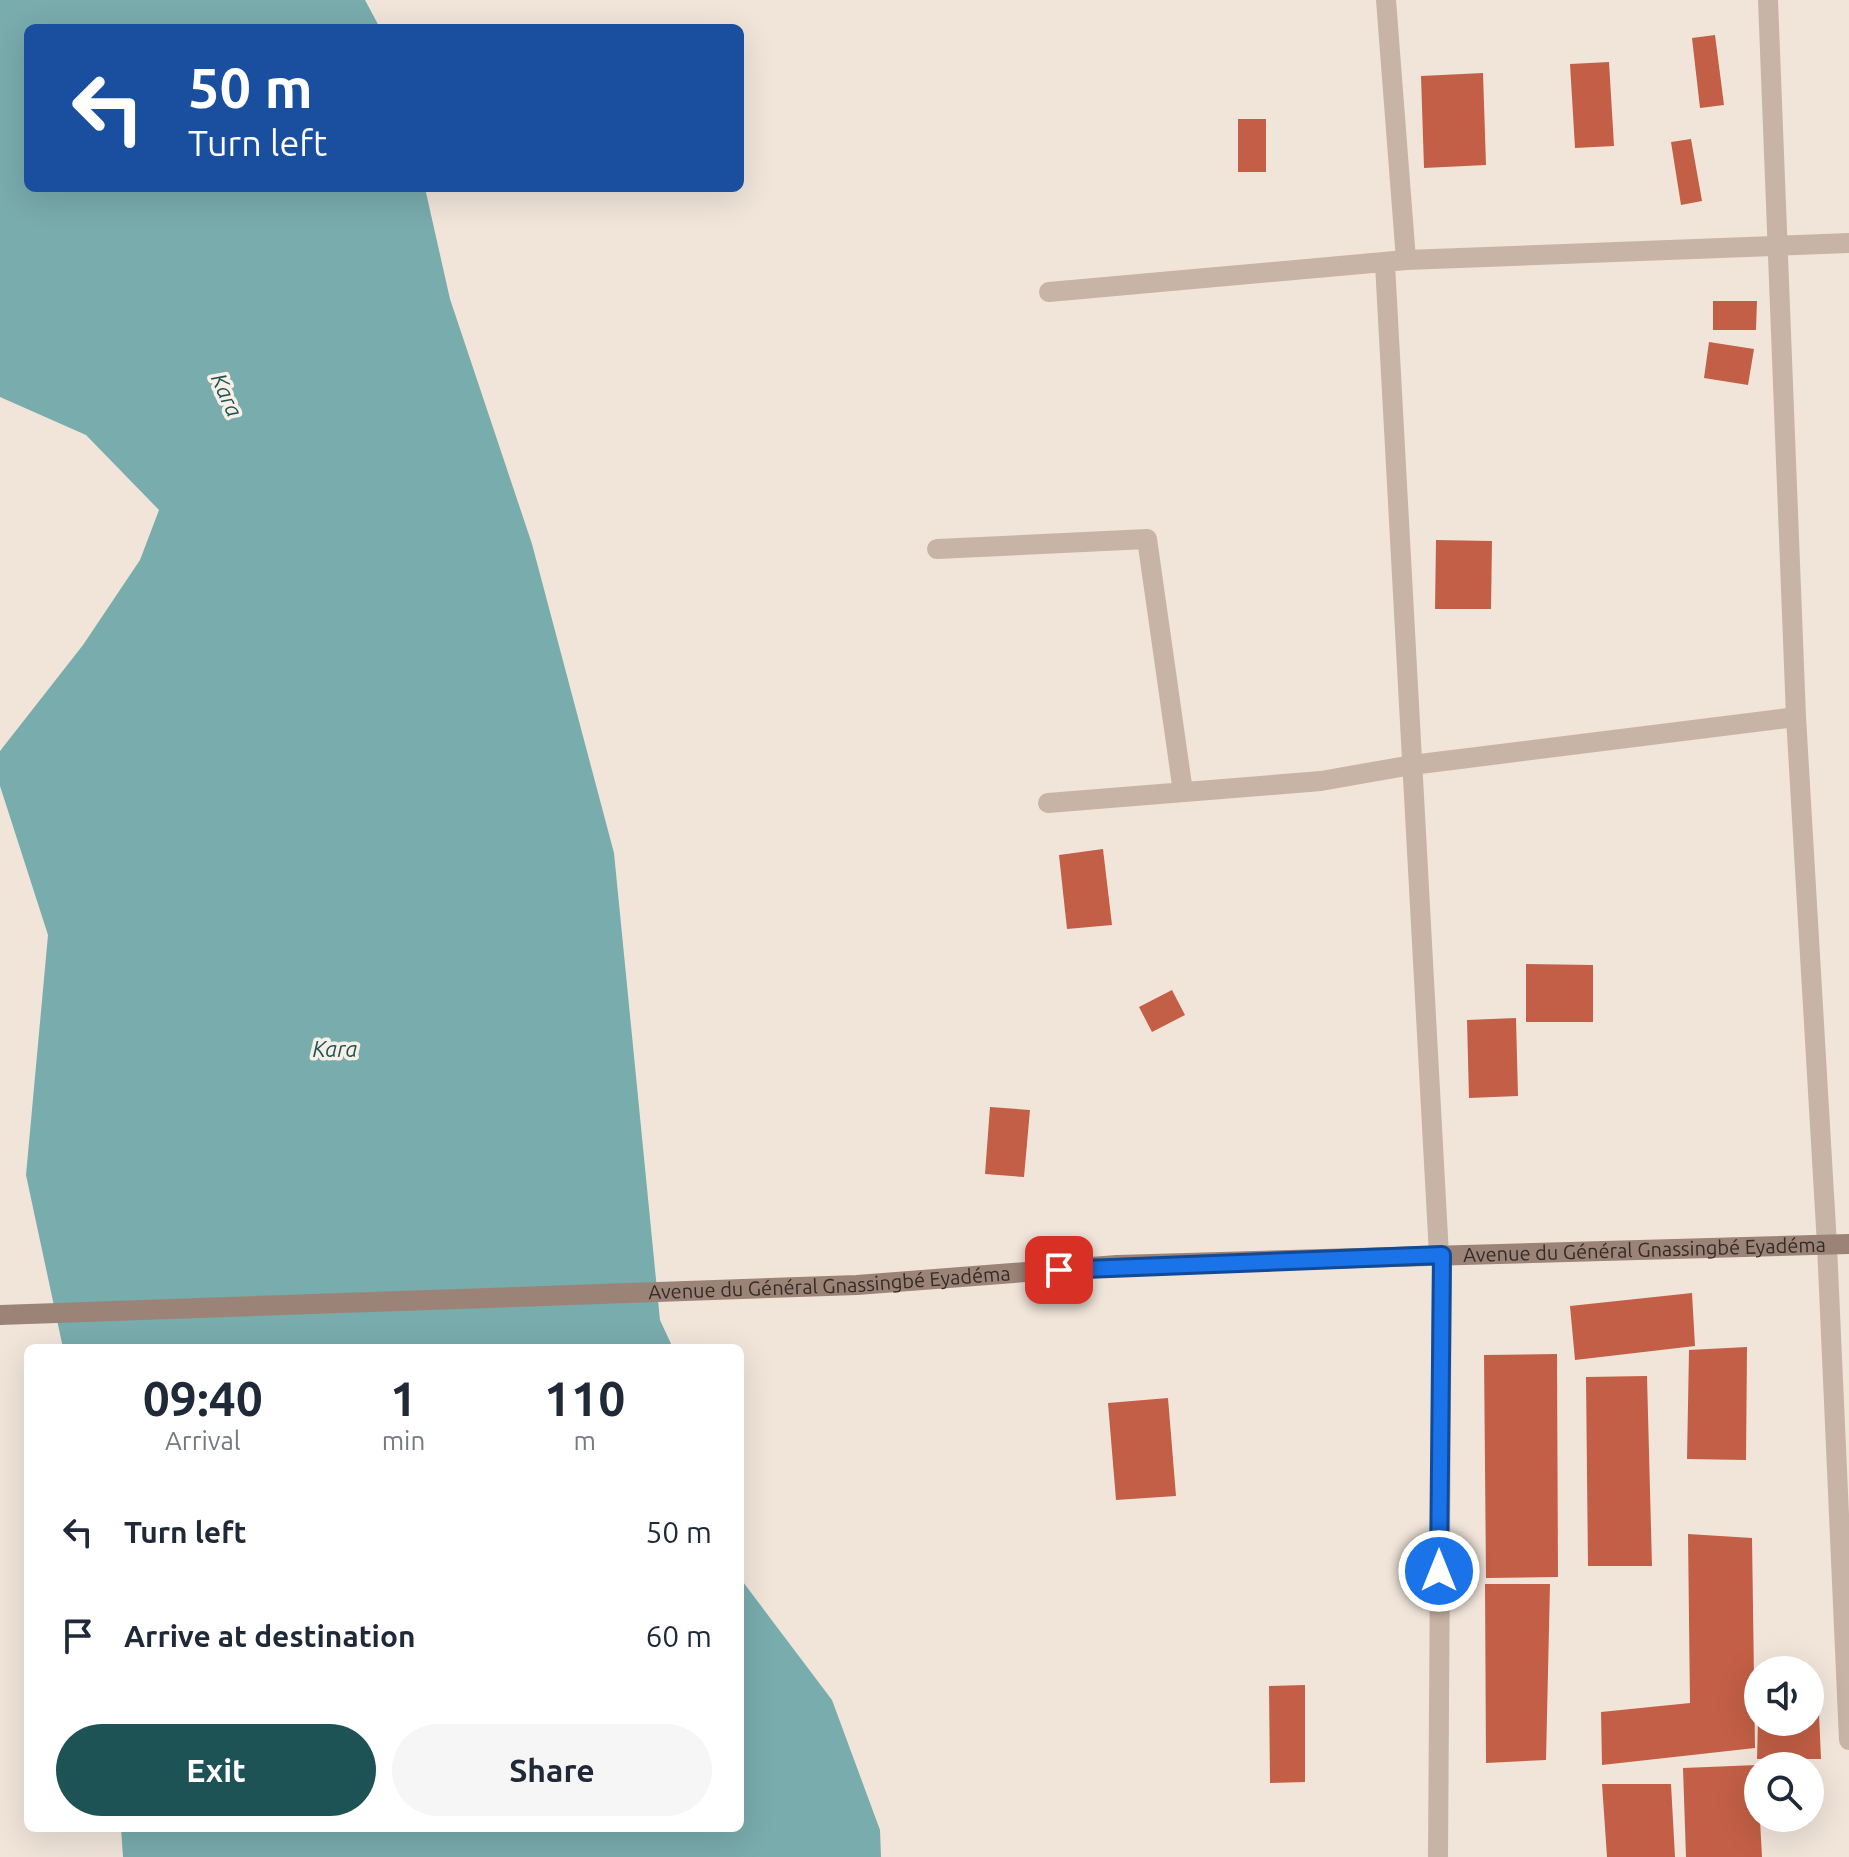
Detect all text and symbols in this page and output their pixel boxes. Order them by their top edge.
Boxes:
icon: left [56,56,160,160]
text: 50 m [188,56,313,119]
text: Turn left [188,122,327,163]
water label: Kara [207,369,248,420]
water label: Kara [313,1036,358,1061]
street label: Avenue du Général Gnassingbé Eyadéma [1463,1233,1826,1266]
pin [1025,1236,1093,1304]
icon: arrive [1037,1248,1081,1292]
street label: Avenue du Général Gnassingbé Eyadéma [648,1261,1011,1303]
text: 09:40 [143,1371,263,1425]
text: 1 [390,1371,417,1425]
text: 110 [544,1371,625,1425]
text: Arrival [165,1426,241,1455]
text: min [382,1426,425,1455]
text: m [573,1426,596,1455]
icon: left [56,1510,100,1554]
text: Turn left [124,1515,246,1549]
text: 50 m [645,1515,712,1549]
position arrow [1397,1529,1481,1613]
icon: arrive [56,1614,100,1658]
text: Arrive at destination [124,1619,416,1653]
text: 60 m [645,1619,712,1653]
map controls [1744,1656,1824,1832]
button: sound [1744,1656,1824,1736]
button: Exit [56,1724,376,1816]
button: Share [392,1724,712,1816]
button: search [1744,1752,1824,1832]

